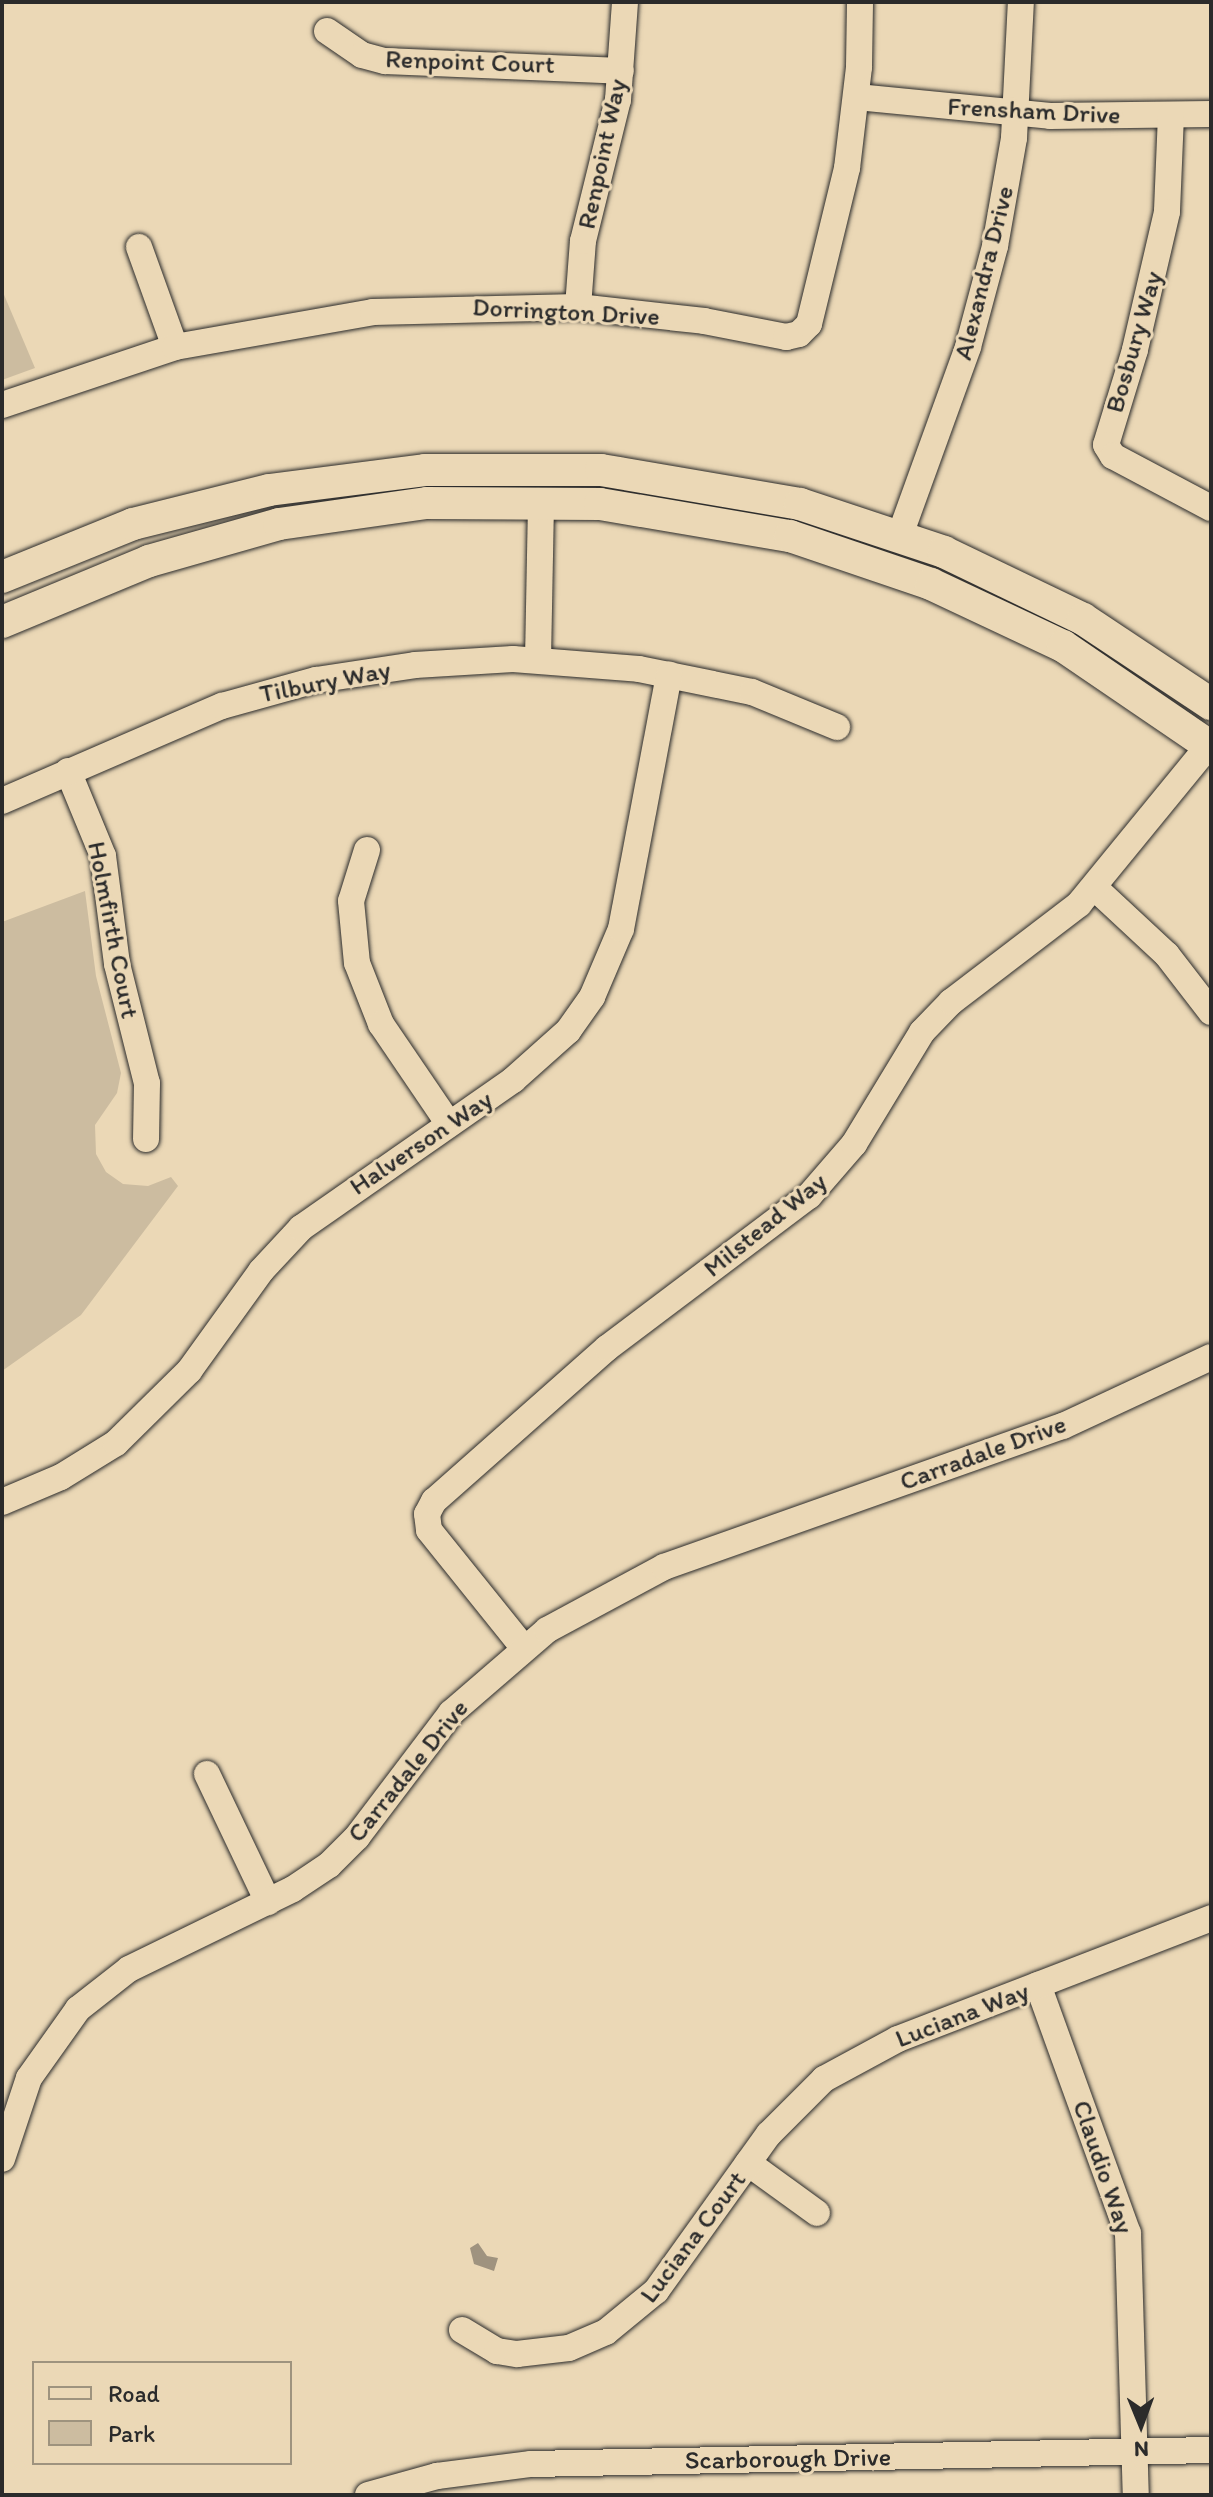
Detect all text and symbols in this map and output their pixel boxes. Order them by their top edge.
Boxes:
street label: Renpoint Court [385,43,555,81]
street label: Renpoint Way [571,76,633,232]
street label: Frensham Drive [947,91,1121,131]
street label: Alexandra Drive [947,183,1021,363]
street label: Bosbury Way [1099,268,1169,416]
street label: Dorrington Drive [472,292,660,332]
street label: Tilbury Way [257,654,393,710]
street label: Holmfirth Court [81,839,145,1021]
street label: Halverson Way [344,1084,498,1202]
street label: Milstead Way [697,1166,833,1284]
street label: Carradale Drive [895,1408,1071,1498]
street label: Carradale Drive [341,1693,475,1849]
street label: Luciana Way [891,1975,1033,2055]
street label: Claudio Way [1066,2097,1140,2237]
street label: Luciana Court [633,2165,753,2309]
legend [32,2361,292,2465]
text: Road [108,2379,160,2408]
north arrow [1101,2385,1181,2465]
text: Park [108,2419,155,2448]
text: N [1134,2436,1149,2463]
street label: Scarborough Drive [685,2442,891,2476]

